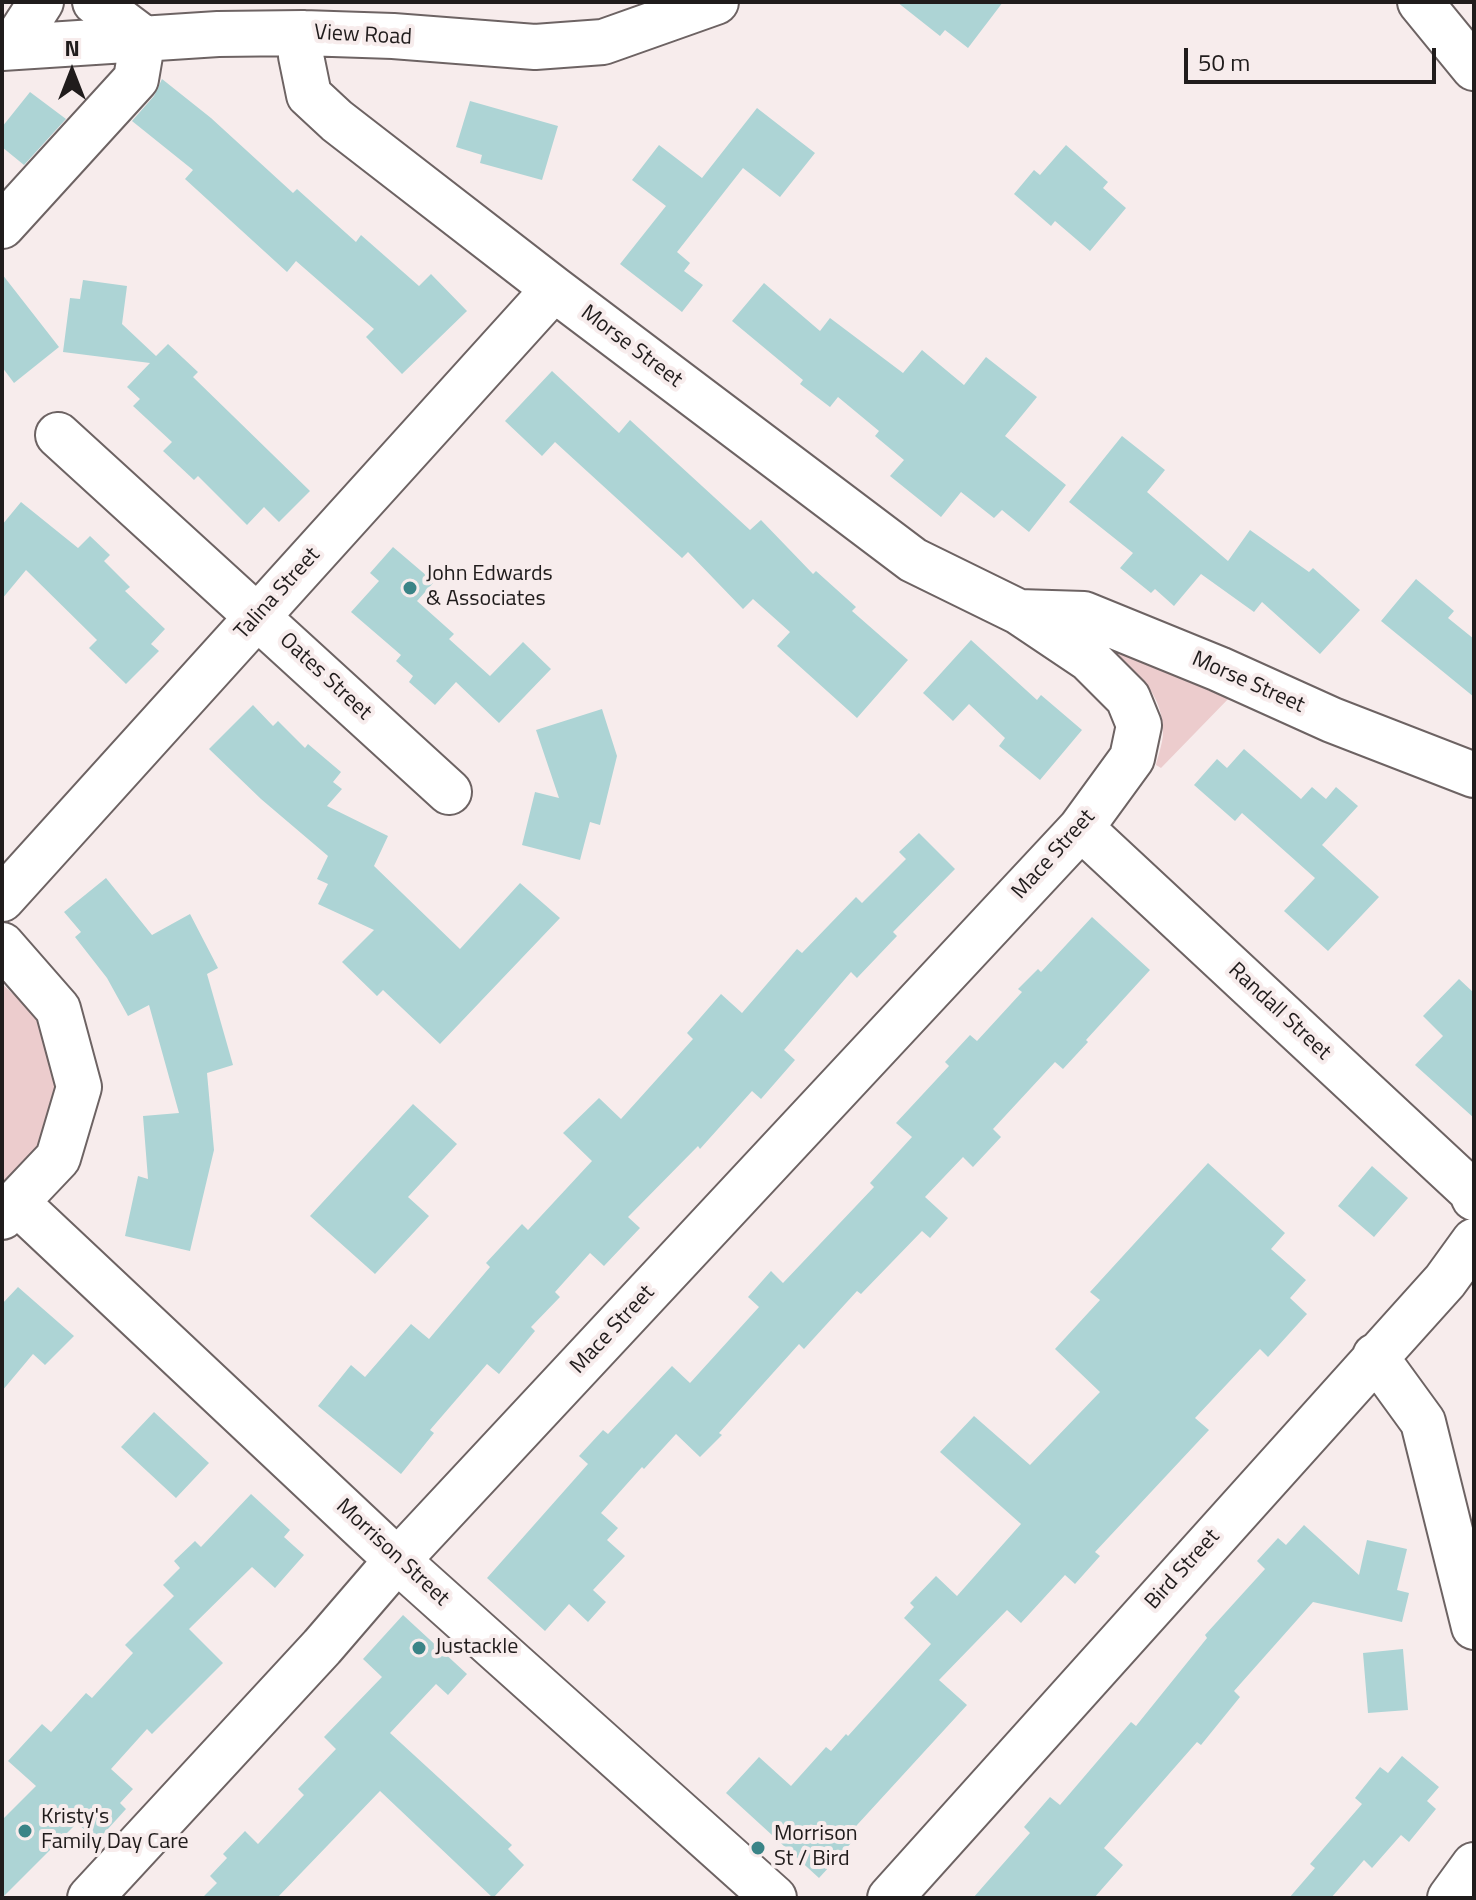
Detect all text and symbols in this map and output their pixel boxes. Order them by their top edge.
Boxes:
street label: View Road [313,20,413,52]
text: N [64,31,80,65]
north arrow [32,32,112,112]
scale bar [1188,32,1440,82]
text: 50 m [1198,44,1250,80]
street label: Morse Street [575,300,687,394]
street label: Talina Street [230,542,326,646]
place label: John Edwards & Associates [426,562,553,614]
marker: John Edwards & Associates [401,579,419,597]
street label: Oates Street [274,628,376,726]
street label: Morse Street [1188,646,1308,720]
street label: Mace Street [1007,805,1101,905]
street label: Randall Street [1222,958,1336,1066]
street label: Mace Street [565,1280,661,1380]
street label: Morrison Street [330,1494,454,1612]
street label: Bird Street [1140,1524,1226,1616]
place label: Justackle [435,1635,518,1661]
marker: Justackle [410,1639,428,1657]
place label: Kristy's Family Day Care [41,1805,189,1856]
marker: Kristy's Family Day Care [16,1822,34,1840]
place label: Morrison St / Bird [774,1822,858,1874]
marker: Morrison St / Bird [749,1839,767,1857]

